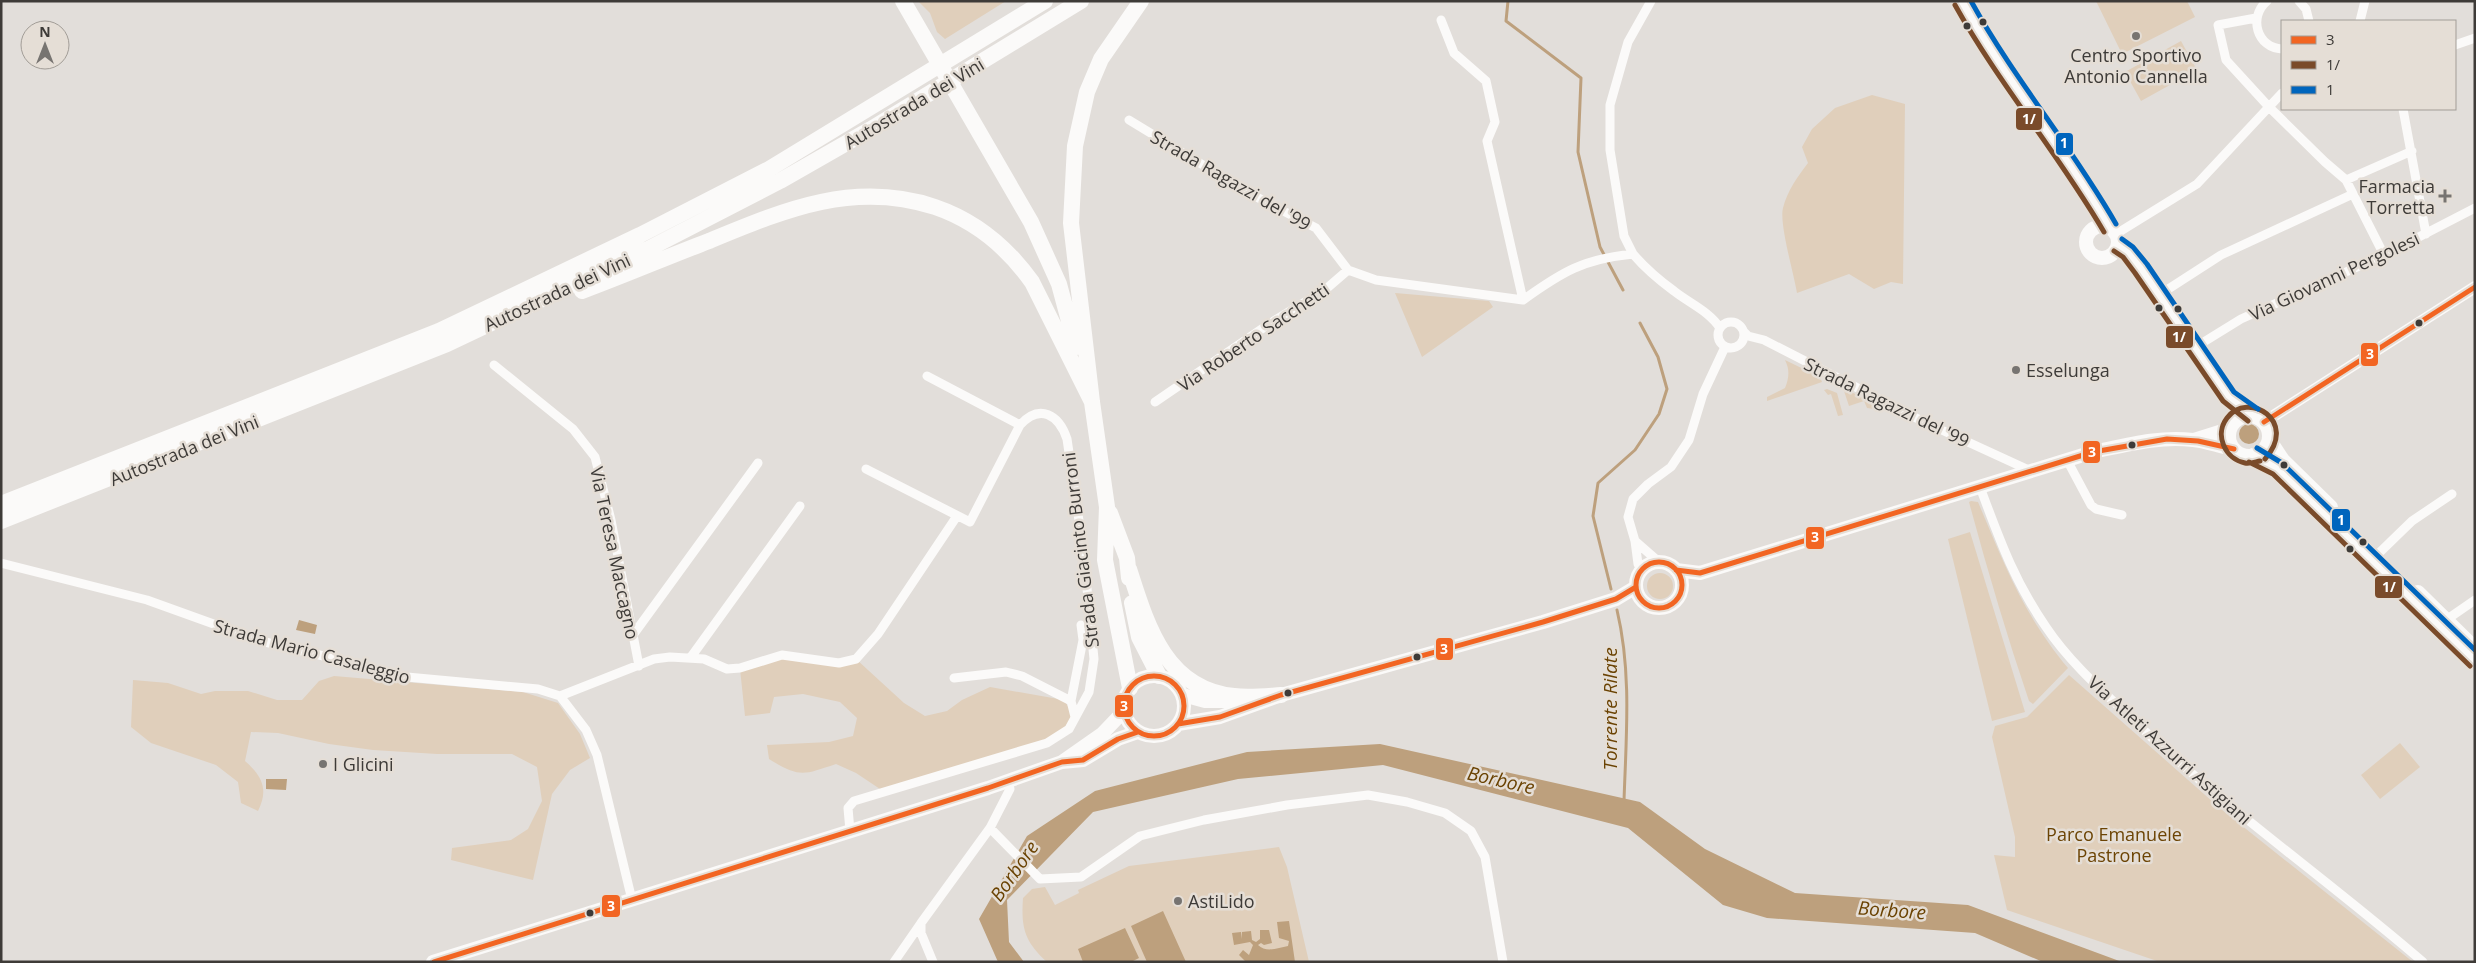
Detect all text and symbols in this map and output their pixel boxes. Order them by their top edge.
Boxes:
unlabelled marker [1978,17,1988,27]
north arrow [20,20,70,70]
legend [2281,20,2456,110]
unlabelled marker [1962,21,1972,31]
text: N [39,22,51,41]
text: 3 [2326,29,2335,49]
marker: Centro Sportivo Antonio Cannella [2130,30,2142,42]
place label: Centro Sportivo Antonio Cannella [2064,43,2208,88]
street label: Autostrada dei Vini [840,52,988,154]
text: 1/ [2326,54,2341,74]
text: 1 [2326,79,2335,99]
line badge: 1/ [2015,107,2043,131]
text: 1/ [2022,109,2036,128]
street label: Strada Ragazzi del '99 [1147,124,1315,236]
line badge: 1 [2055,132,2074,156]
text: 1 [2060,133,2068,152]
place label: Farmacia Torretta [2359,174,2435,219]
marker: Farmacia Torretta [2439,190,2451,202]
street label: Via Giovanni Pergolesi [2245,226,2423,326]
street label: Autostrada dei Vini [480,248,634,336]
street label: Via Roberto Sacchetti [1173,277,1333,397]
unlabelled marker [2154,303,2164,313]
unlabelled marker [2173,304,2183,314]
unlabelled marker [2414,318,2424,328]
line badge: 1/ [2165,325,2194,349]
text: 1/ [2172,327,2186,346]
line badge: 3 [2360,342,2379,367]
text: 3 [2366,344,2374,363]
street label: Strada Ragazzi del '99 [1800,352,1974,452]
place label: Esselunga [2026,358,2110,382]
marker: Esselunga [2010,364,2022,376]
street label: Autostrada dei Vini [106,409,262,491]
line badge: 3 [2082,440,2101,464]
unlabelled marker [2127,440,2137,450]
text: 3 [2088,442,2096,461]
street label: Strada Giacinto Burroni [1056,451,1104,649]
unlabelled marker [2279,460,2289,470]
street label: Via Teresa Maccagno [585,465,645,641]
line badge: 1 [2331,508,2351,532]
text: 1 [2337,510,2345,529]
line badge: 3 [1805,526,1825,550]
text: 3 [1811,527,1819,546]
unlabelled marker [2358,537,2368,547]
unlabelled marker [2345,544,2355,554]
line badge: 1/ [2374,575,2403,599]
text: 1/ [2382,577,2396,596]
street label: Strada Mario Casaleggio [211,613,413,689]
line badge: 3 [1435,637,1454,661]
text: 3 [1440,639,1448,658]
water label: Torrente Rilate [1597,647,1623,771]
unlabelled marker [1412,652,1422,662]
street label: Via Atleti Azzurri Astigiani [2083,670,2257,830]
unlabelled marker [1283,688,1293,698]
line badge: 3 [1114,694,1134,718]
text: 3 [1120,696,1128,715]
place label: I Glicini [333,752,394,776]
marker: I Glicini [317,758,329,770]
water label: Borbore [1465,760,1537,800]
park label: Parco Emanuele Pastrone [2046,822,2182,867]
water label: Borbore [984,836,1044,906]
place label: AstiLido [1188,889,1255,913]
line badge: 3 [601,894,621,918]
marker: AstiLido [1172,895,1184,907]
water label: Borbore [1857,895,1927,925]
text: 3 [607,896,615,915]
unlabelled marker [585,908,595,918]

